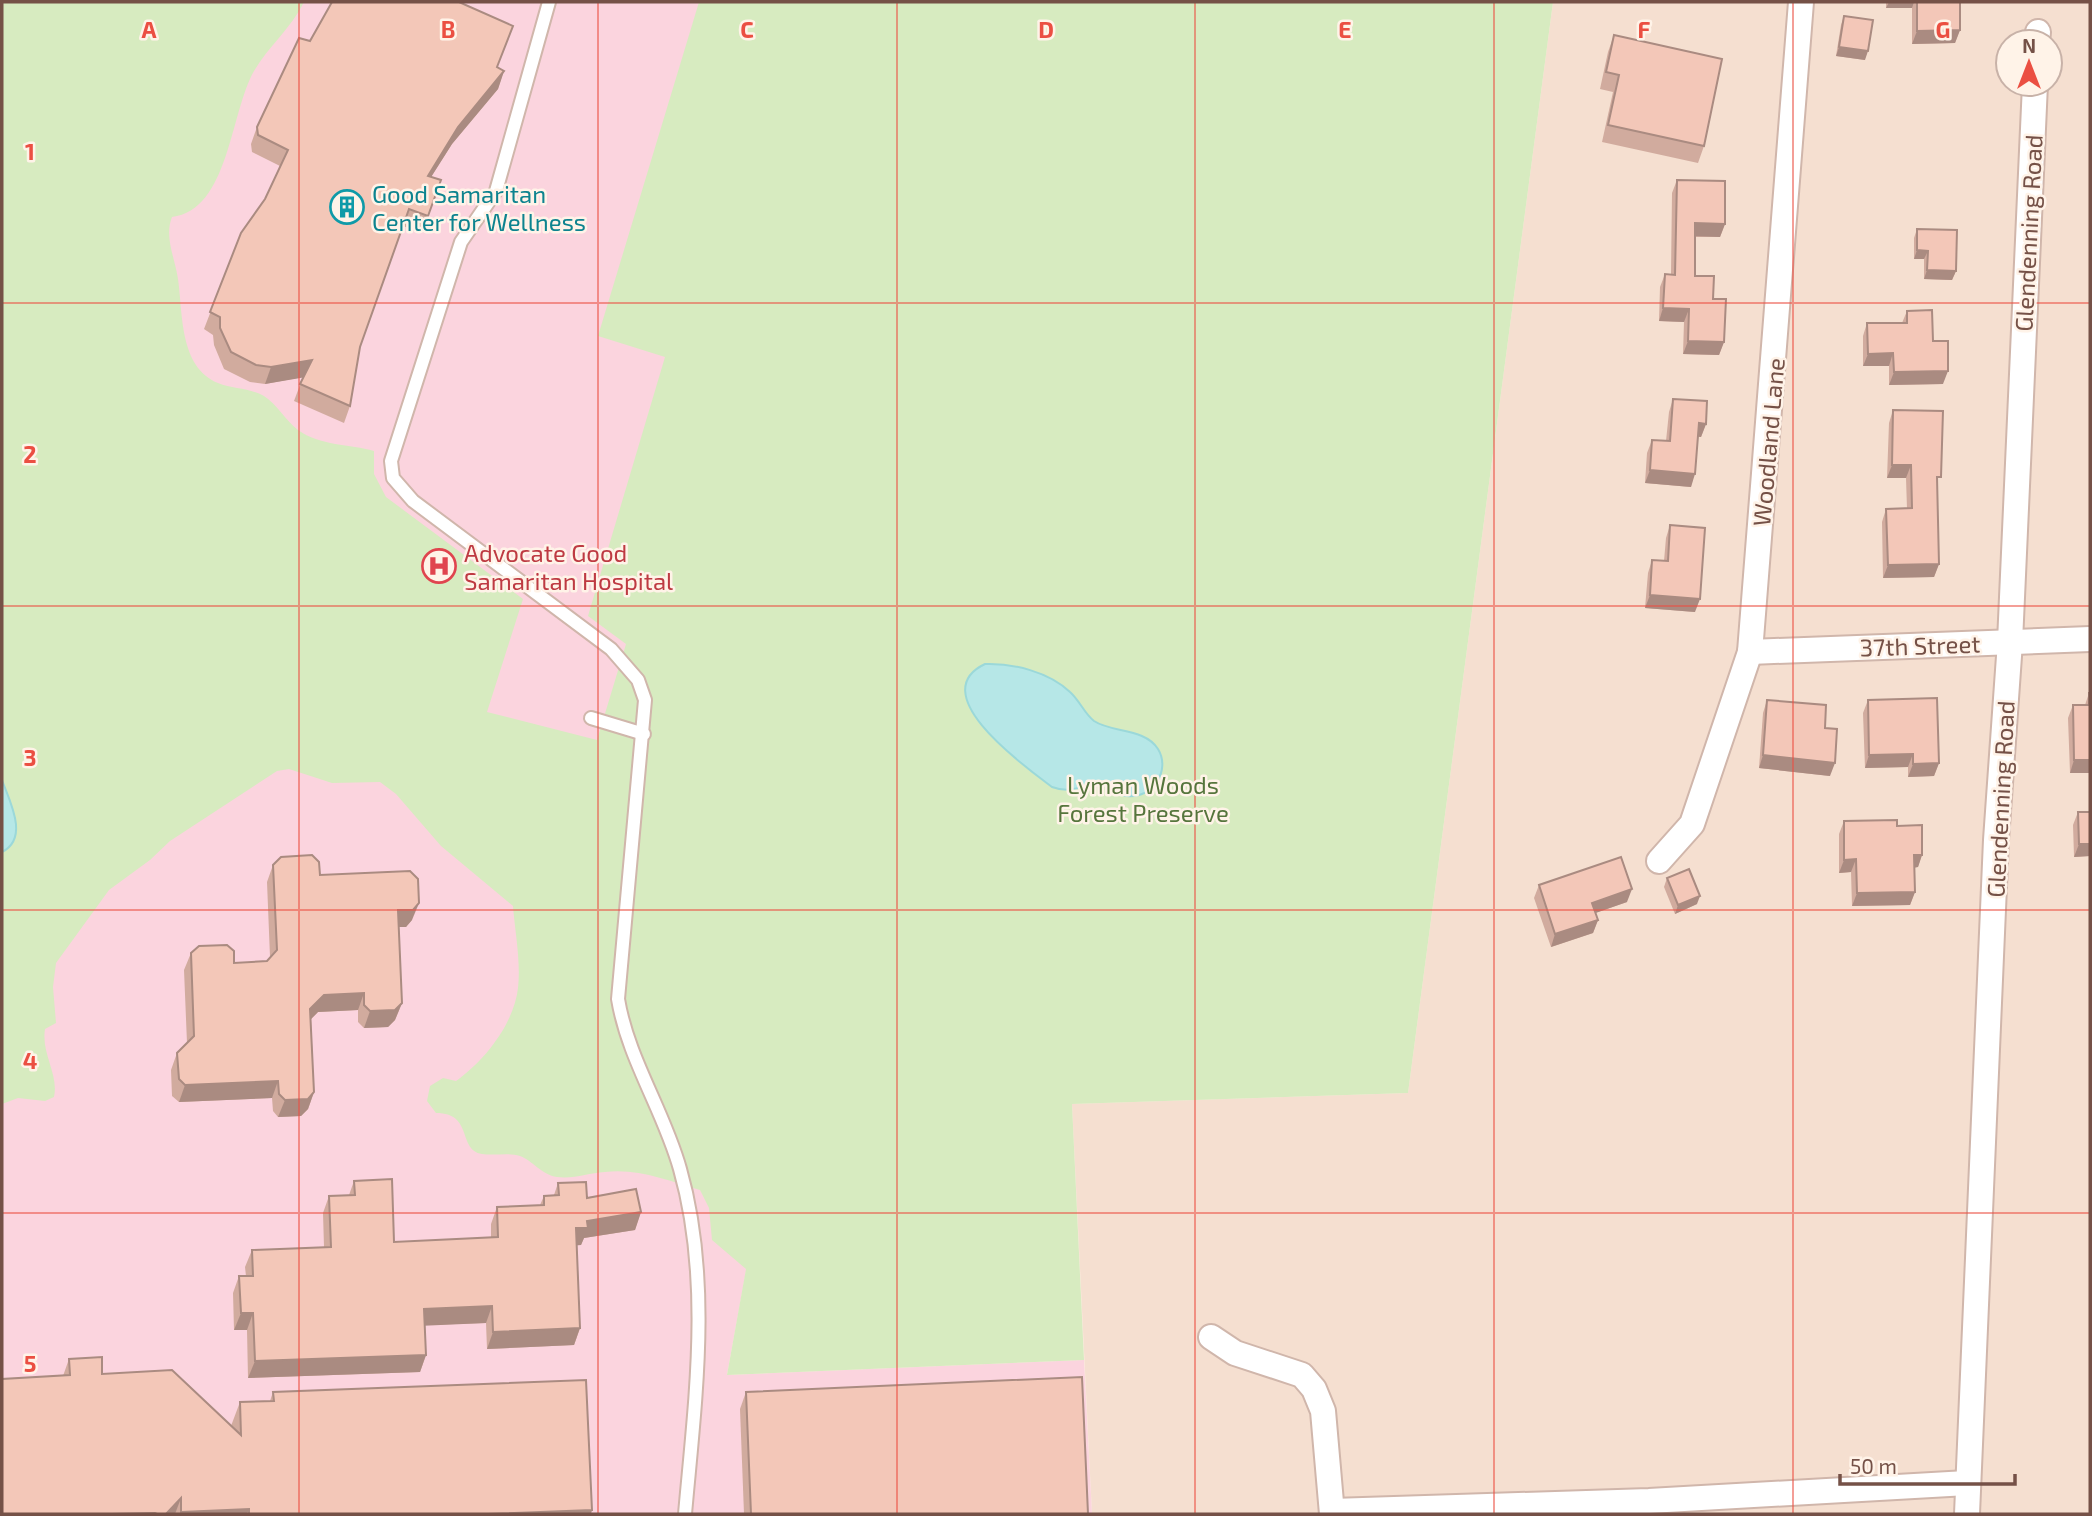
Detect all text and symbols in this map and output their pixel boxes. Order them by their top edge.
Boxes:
text: A [141,15,157,43]
text: B [441,15,455,43]
text: C [740,15,754,43]
text: D [1038,15,1054,43]
text: E [1338,15,1352,43]
text: F [1638,15,1651,43]
text: G [1936,15,1950,43]
north arrow [1994,28,2064,98]
text: N [2022,34,2036,57]
street label: Glendenning Road [2008,134,2048,332]
text: 1 [25,137,35,165]
place label: Good Samaritan Center for Wellness [372,179,586,236]
building icon: Good Samaritan Center for Wellness [328,188,366,226]
street label: Woodland Lane [1746,357,1790,527]
text: 2 [23,440,37,468]
place label: Advocate Good Samaritan Hospital [464,538,673,595]
hospital icon: Advocate Good Samaritan Hospital [420,547,458,585]
street label: 37th Street [1859,628,1981,662]
street label: Glendenning Road [1980,700,2020,898]
text: 3 [23,743,37,771]
park label: Lyman Woods Forest Preserve [1057,770,1229,827]
text: 4 [23,1046,37,1074]
text: 5 [24,1349,36,1377]
scale bar [1840,1442,2015,1486]
text: 50 m [1850,1453,1897,1478]

